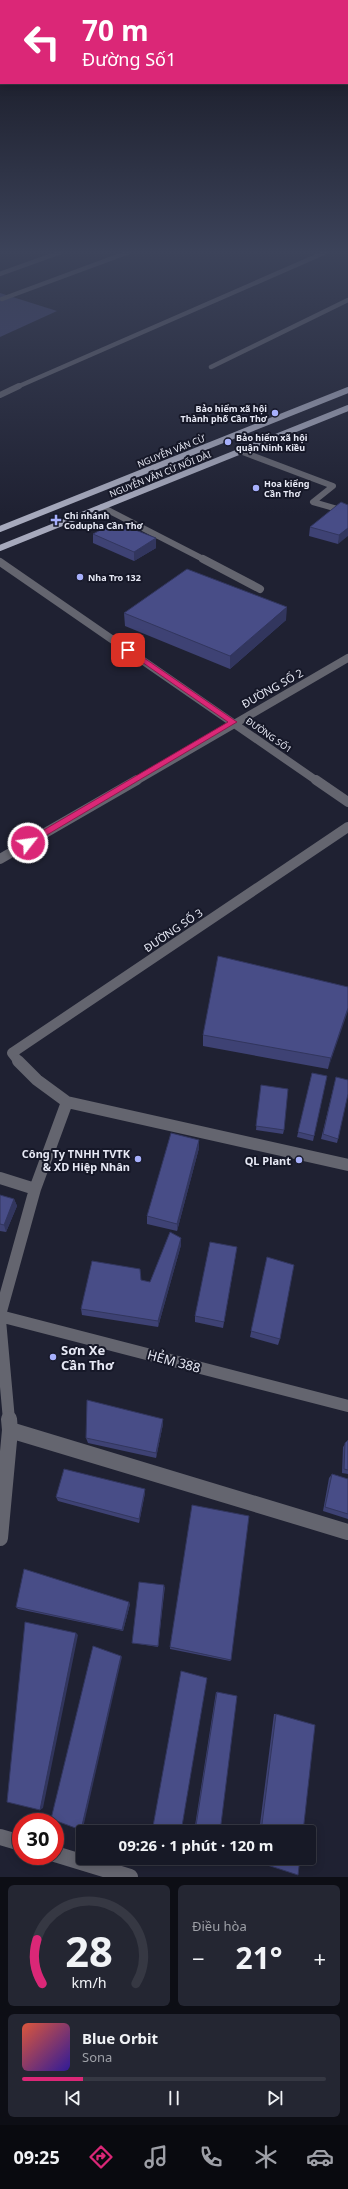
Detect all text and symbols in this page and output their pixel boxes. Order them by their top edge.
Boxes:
text: 70 m [82,11,149,49]
icon: left [16,16,68,68]
text: Đường Số1 [82,47,176,71]
place label: Bảo hiểm xã hội Thành phố Cần Thơ [180,402,268,425]
marker: Bảo hiểm xã hội Thành phố Cần Thơ [270,408,280,418]
street label: NGUYỄN VĂN CỪ [135,431,208,471]
place label: Bảo hiểm xã hội quận Ninh Kiều [236,431,308,454]
marker: Bảo hiểm xã hội quận Ninh Kiều [223,437,233,447]
street label: NGUYỄN VĂN CỪ NỐI DÀI [107,448,213,500]
place label: Hoa kiểng Cần Thơ [264,477,310,500]
marker: Hoa kiểng Cần Thơ [251,483,261,493]
place label: Chi nhánh Codupha Cần Thơ [64,509,144,532]
marker: Chi nhánh Codupha Cần Thơ [51,515,61,525]
place label: Nha Tro 132 [88,571,141,584]
marker: Nha Tro 132 [75,572,85,582]
pin [111,633,145,667]
icon: arrive [117,639,139,661]
street label: ĐƯỜNG SỐ 2 [239,665,305,711]
street label: ĐƯỜNG SỐ1 [243,714,295,756]
position arrow [7,822,49,864]
street label: ĐƯỜNG SỐ 3 [141,905,205,955]
place label: Công Ty TNHH TVTK & XD Hiệp Nhân [22,1146,131,1174]
place label: QL Plant [245,1153,291,1168]
marker: Công Ty TNHH TVTK & XD Hiệp Nhân [133,1154,143,1164]
marker: QL Plant [294,1155,304,1165]
place label: Sơn Xe Cần Thơ [61,1341,115,1374]
street label: HẺM 388 [145,1345,203,1377]
marker: Sơn Xe Cần Thơ [48,1352,58,1362]
speed limit sign: 30 [12,1813,64,1865]
text: 09:26 · 1 phút · 120 m [119,1835,273,1855]
text: Điều hòa [192,1917,247,1935]
text: 28 [65,1922,113,1978]
text: 21° [235,1937,283,1978]
text: − [192,1943,205,1973]
text: + [313,1943,326,1973]
text: km/h [71,1972,107,1991]
text: Blue Orbit [82,2028,158,2048]
text: Sona [82,2048,112,2066]
icon: previous [62,2087,84,2109]
icon: pause [163,2087,185,2109]
icon: next [264,2087,286,2109]
icon: directions [87,2143,115,2171]
icon: music [142,2143,170,2171]
icon: phone [197,2143,225,2171]
icon: climate [252,2143,280,2171]
icon: car [306,2143,334,2171]
text: 09:25 [13,2145,60,2169]

